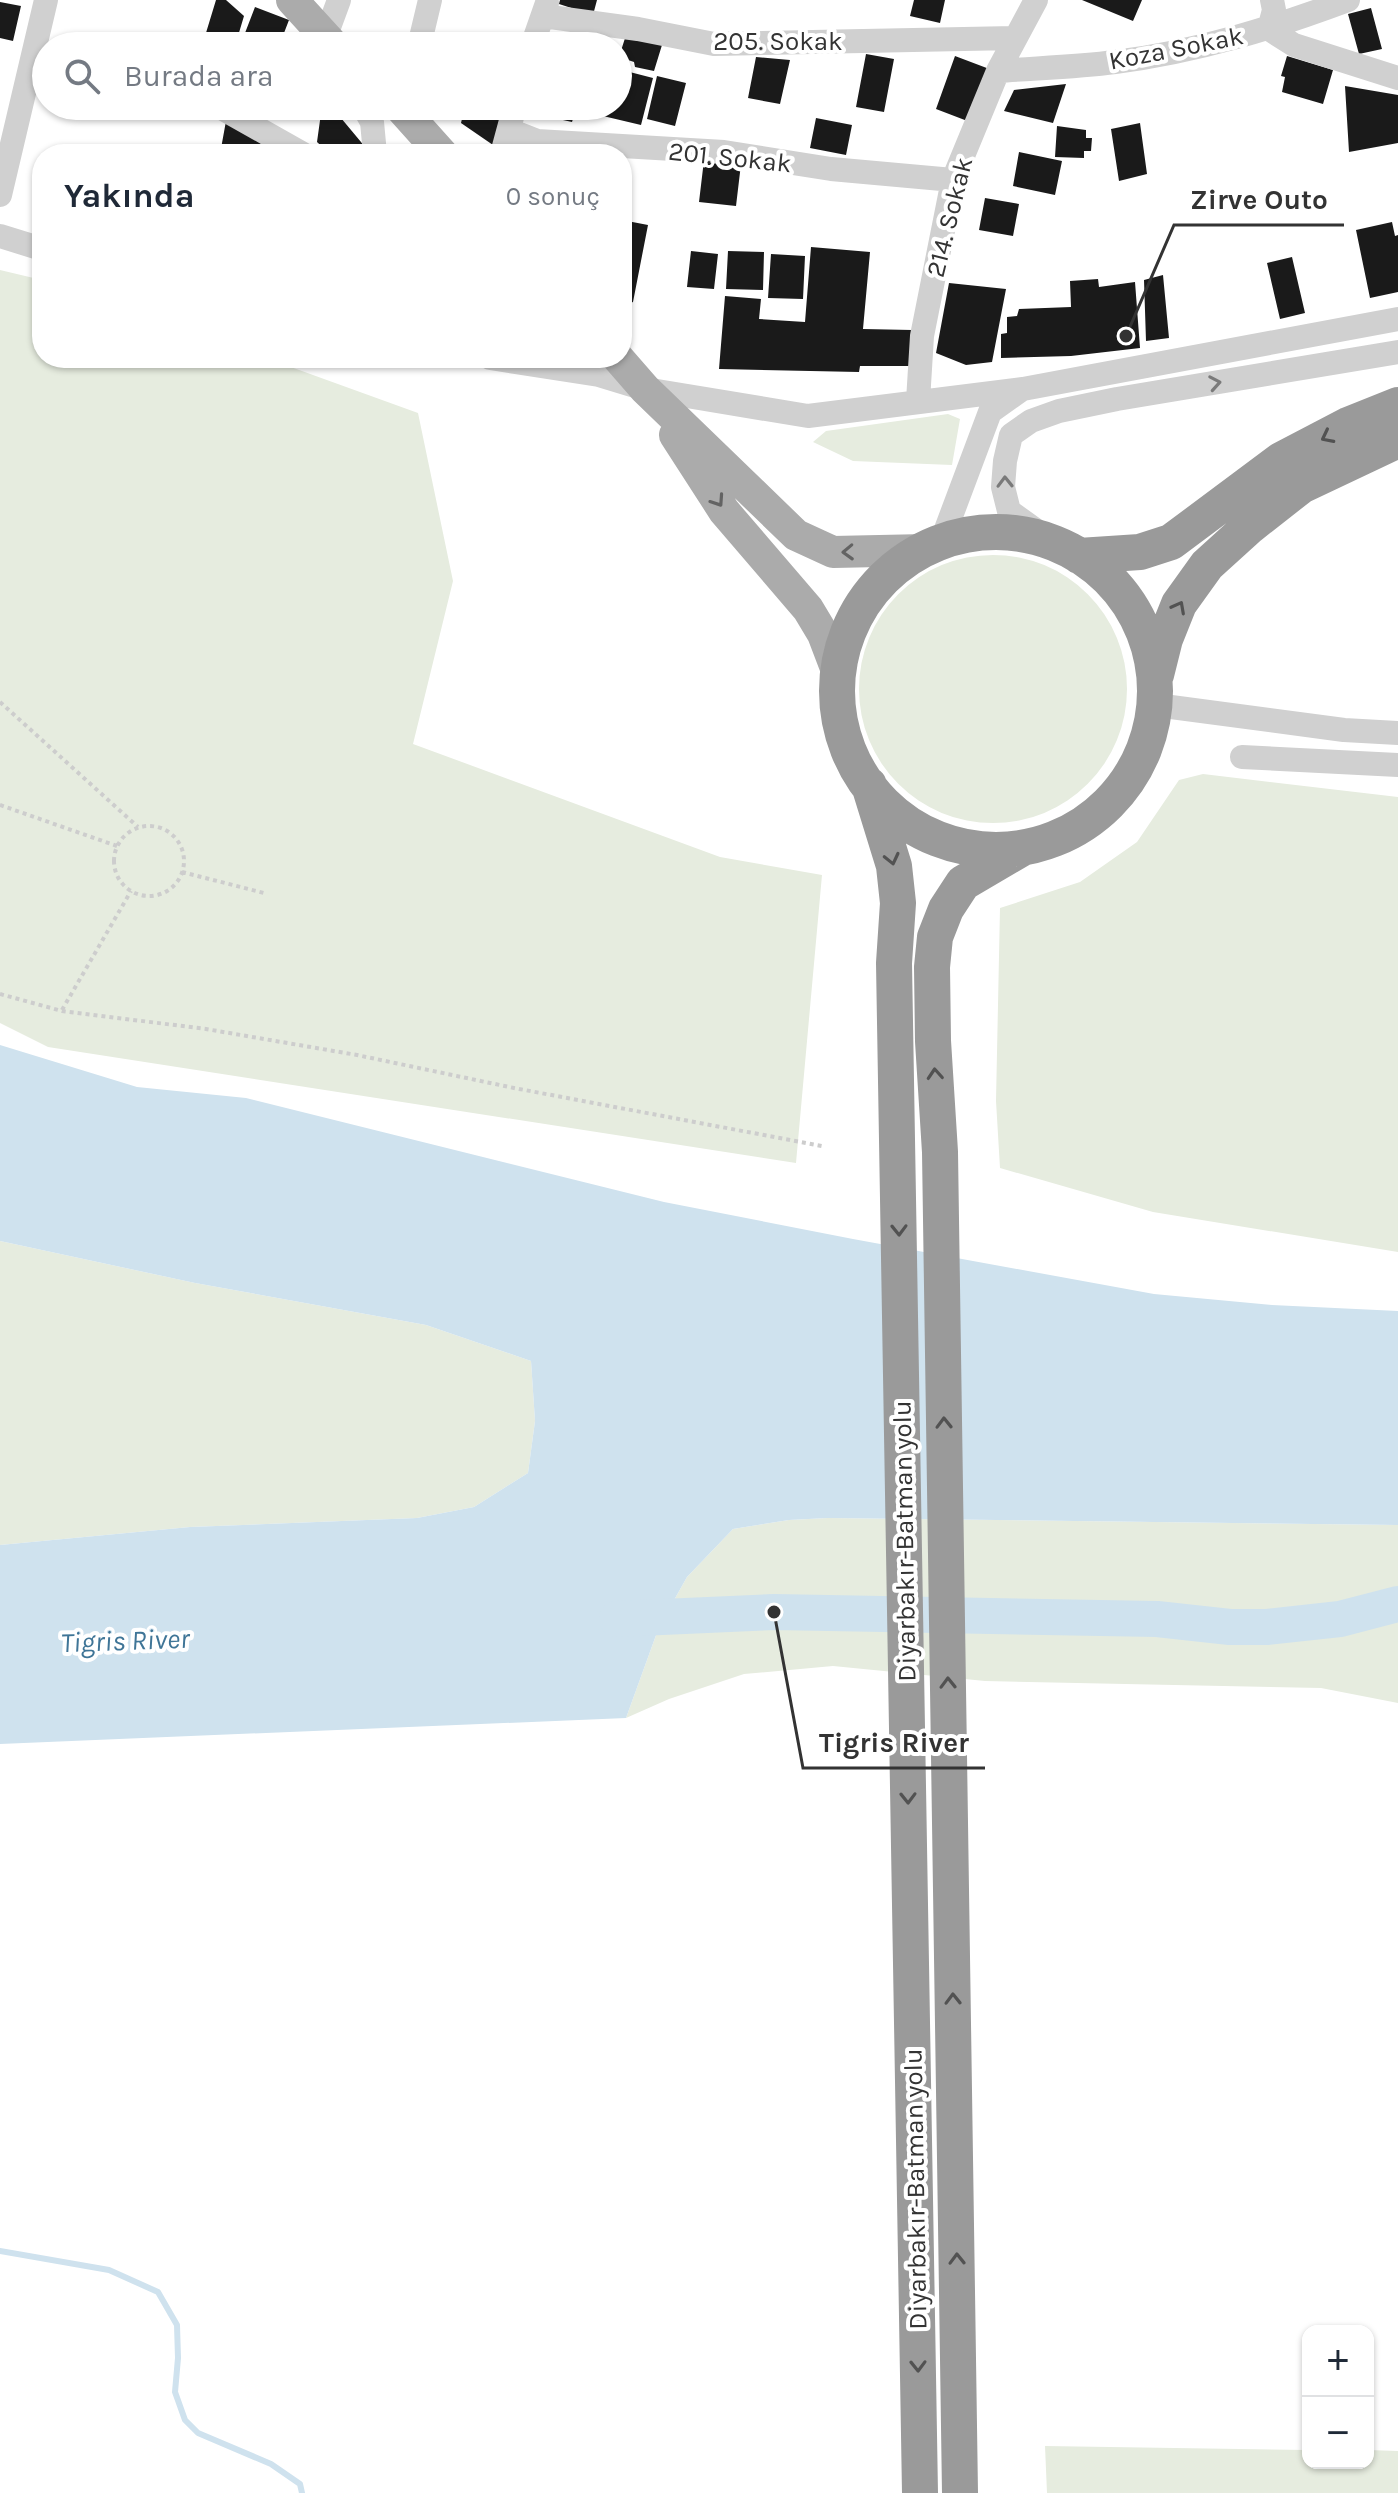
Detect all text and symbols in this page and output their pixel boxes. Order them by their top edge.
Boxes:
street label: Koza Sokak [1106,20,1246,77]
street label: 205. Sokak [713,26,843,57]
search box [32,32,632,120]
icon: search [60,54,104,98]
text: Burada ara [124,58,273,94]
street label: 201. Sokak [667,136,793,179]
street label: 214. Sokak [920,154,979,280]
callout: Zirve Outo [1174,173,1344,225]
text: Yakında [64,176,195,216]
text: 0 sonuç [506,181,600,212]
text: Zirve Outo [1190,183,1328,216]
one-way arrow [1208,375,1222,392]
one-way arrow [1320,427,1335,442]
one-way arrow [996,475,1013,488]
one-way arrow [708,493,723,507]
one-way arrow [841,543,854,560]
one-way arrow [1170,600,1185,615]
one-way arrow [883,852,900,866]
one-way arrow [927,1067,944,1080]
one-way arrow [890,1224,907,1237]
street label: Diyarbakır-Batman yolu [887,1400,922,1682]
one-way arrow [936,1416,953,1429]
water label: Tigris River [60,1622,191,1659]
one-way arrow [940,1676,957,1689]
callout: Tigris River [803,1716,985,1768]
text: Tigris River [819,1726,969,1759]
one-way arrow [899,1792,917,1805]
one-way arrow [945,1992,962,2005]
street label: Diyarbakır-Batman yolu [898,2048,933,2330]
one-way arrow [949,2252,966,2265]
map controls [1302,2325,1374,2469]
button: + [1302,2325,1374,2397]
one-way arrow [909,2360,927,2373]
button: − [1302,2397,1374,2469]

